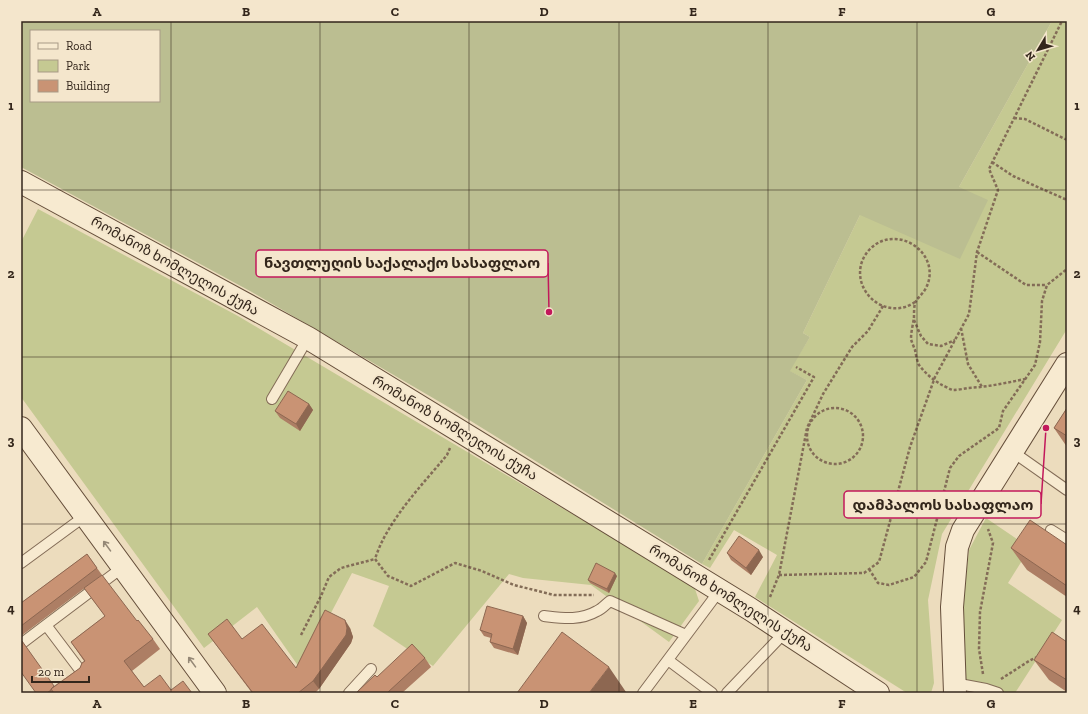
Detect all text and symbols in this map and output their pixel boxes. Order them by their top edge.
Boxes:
text: A [93,4,102,19]
text: B [242,4,250,19]
text: C [391,4,399,19]
text: D [539,4,549,19]
text: E [689,4,697,19]
text: F [838,4,846,19]
text: G [987,4,996,19]
legend [30,30,160,102]
north arrow [1018,30,1058,70]
text: Road [66,39,92,53]
text: N [1022,48,1038,63]
text: Park [66,59,91,73]
text: Building [66,79,110,93]
text: 1 [8,98,14,113]
text: 1 [1074,98,1080,113]
street label: რომანოზ ხომლელის ქუჩა [88,213,262,319]
callout: ნავთლუღის საქალაქო სასაფლაო [256,250,548,277]
text: ნავთლუღის საქალაქო სასაფლაო [264,254,540,272]
text: 2 [8,266,15,281]
text: 2 [1074,266,1081,281]
street label: რომანოზ ხომლელის ქუჩა [370,372,540,484]
text: 3 [8,433,15,448]
text: 3 [1074,433,1081,448]
callout: დამპალოს სასაფლაო [844,491,1041,518]
text: დამპალოს სასაფლაო [853,496,1033,514]
one-way arrow [103,540,111,551]
street label: რომანოზ ხომლელის ქუჩა [646,541,816,655]
text: 4 [7,601,15,616]
text: 4 [1073,601,1081,616]
one-way arrow [188,656,196,667]
scale bar [32,658,89,684]
text: 20 m [38,665,65,679]
text: A [93,696,102,711]
text: B [242,696,250,711]
text: C [391,696,399,711]
text: D [539,696,549,711]
text: E [689,696,697,711]
text: F [838,696,846,711]
text: G [987,696,996,711]

